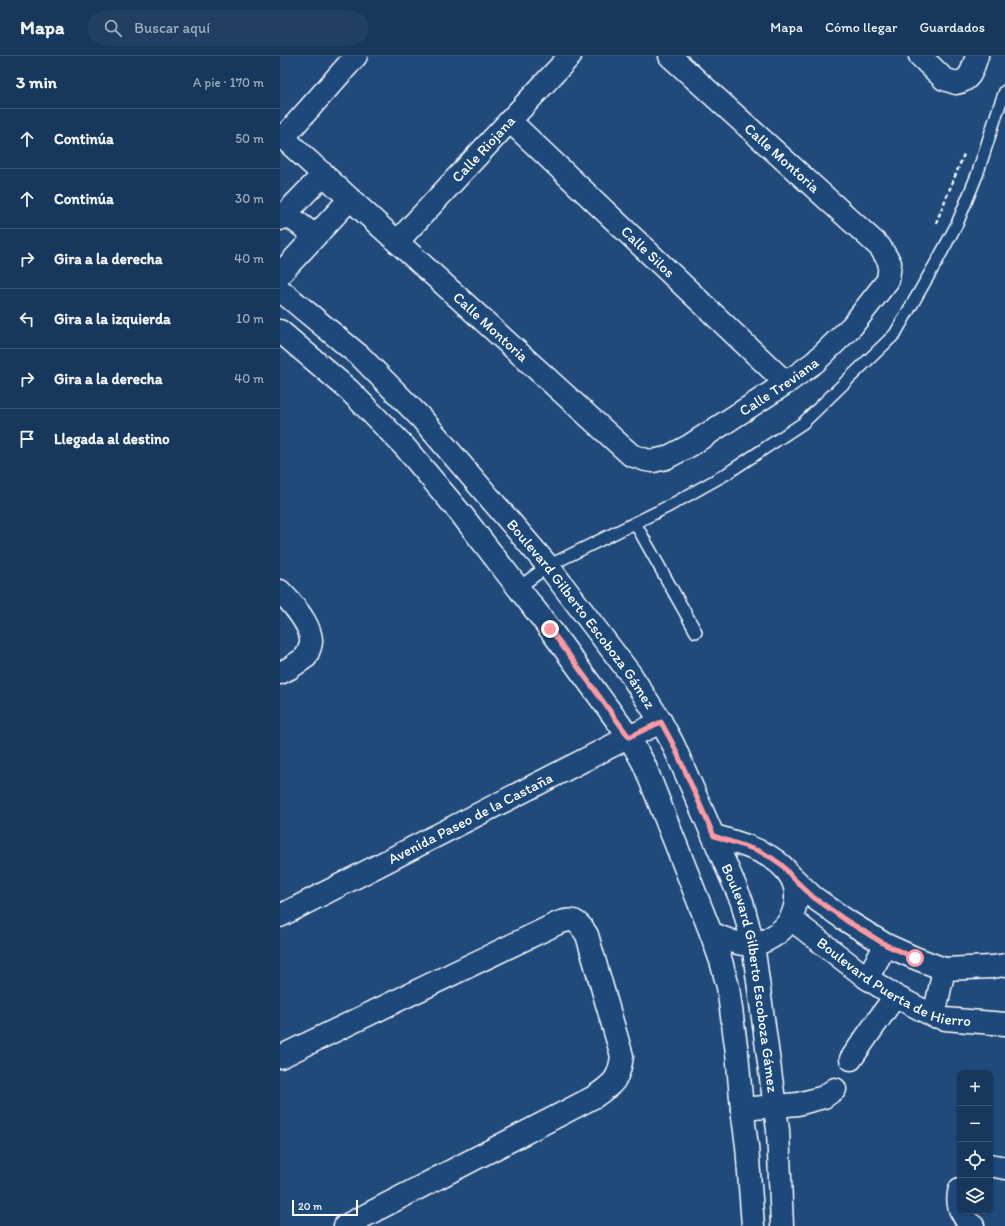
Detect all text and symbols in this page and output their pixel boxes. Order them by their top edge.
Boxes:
search box [88,10,368,46]
text: Mapa [20,16,64,39]
icon: search [102,17,124,39]
text: Buscar aquí [134,19,210,37]
text: Mapa [770,19,803,36]
text: Cómo llegar [825,19,897,36]
text: Guardados [919,19,985,36]
text: 3 min [16,72,57,92]
text: A pie · 170 m [193,75,264,90]
street label: Calle Riojana [448,112,519,186]
street label: Calle Montoria [741,119,824,197]
icon: ahead [16,128,38,150]
text: Continúa [54,130,114,148]
text: 50 m [235,131,264,146]
icon: ahead [16,188,38,210]
text: Continúa [54,190,114,208]
text: 30 m [235,191,264,206]
street label: Calle Silos [617,222,679,282]
icon: right [16,248,38,270]
text: Gira a la derecha [54,250,163,268]
text: 40 m [234,251,264,266]
street label: Calle Montoria [449,288,532,366]
icon: left [16,308,38,330]
text: Gira a la izquierda [54,310,171,328]
text: 10 m [236,311,264,326]
street label: Calle Treviana [736,353,822,420]
icon: right [16,368,38,390]
text: Gira a la derecha [54,370,163,388]
text: 40 m [234,371,264,386]
icon: arrive [16,428,38,450]
text: Llegada al destino [54,430,170,448]
street label: Boulevard Gilberto Escoboza Gámez [503,516,659,712]
route end [541,620,559,638]
street label: Avenida Paseo de la Castaña [385,768,556,868]
street label: Boulevard Gilberto Escoboza Gámez [717,861,782,1094]
street label: Boulevard Puerta de Hierro [813,934,972,1030]
route start [906,949,924,967]
map controls [957,1070,993,1214]
button: + [957,1070,993,1106]
button: − [957,1106,993,1142]
button: locate [957,1142,993,1178]
button: layers [957,1178,993,1214]
scale bar [292,1198,358,1217]
text: 20 m [298,1200,322,1213]

